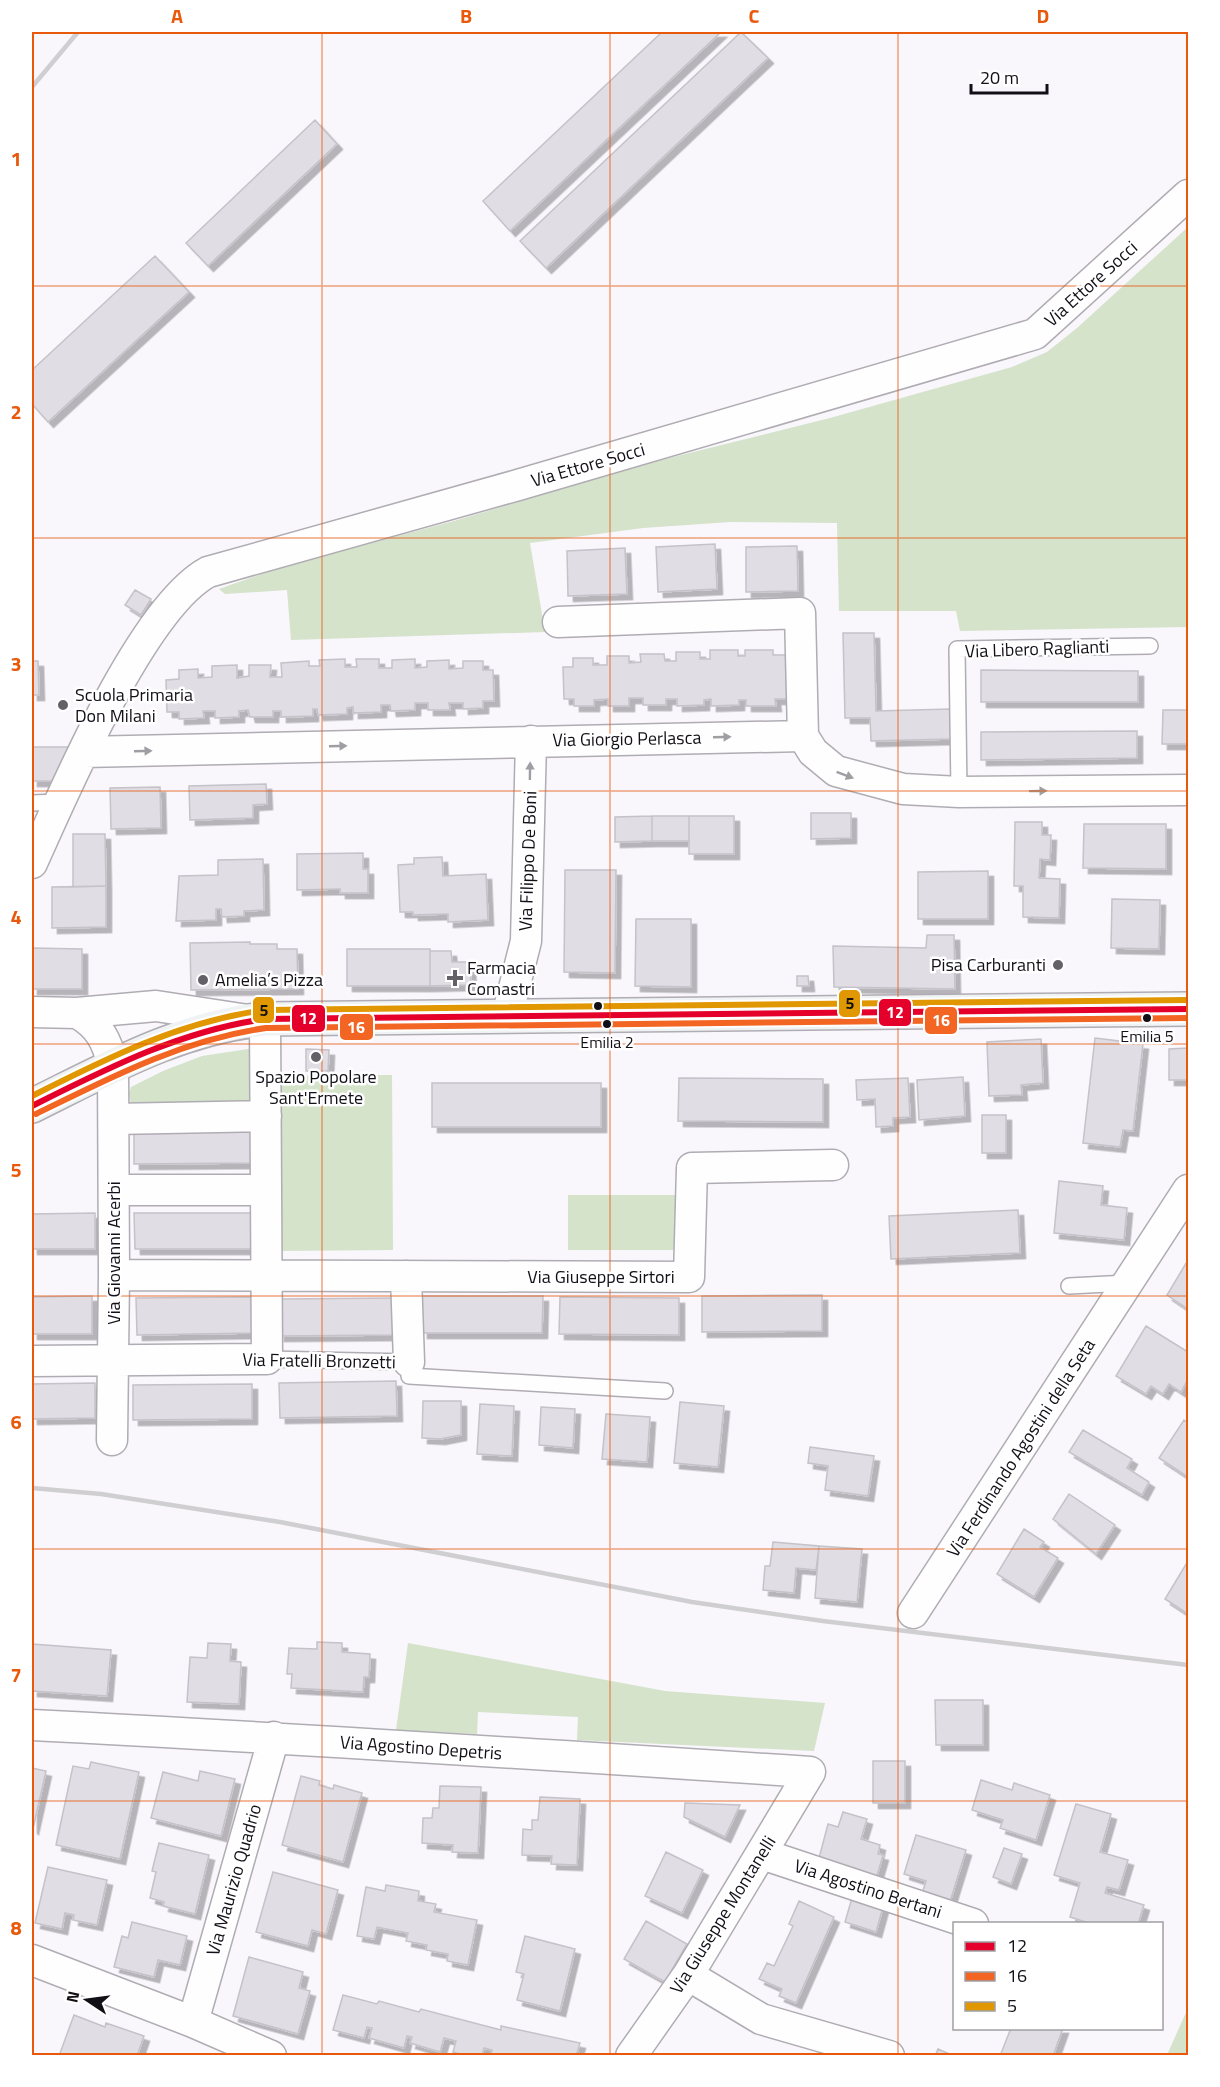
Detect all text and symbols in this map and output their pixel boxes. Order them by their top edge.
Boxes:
text: A [171,0,183,31]
text: B [460,0,472,31]
text: C [749,0,760,31]
text: D [1037,0,1049,31]
scale bar [971,57,1048,95]
text: 20 m [980,64,1019,91]
text: 1 [10,143,22,174]
street label: Via Ettore Socci [1038,234,1143,333]
text: 2 [10,396,22,427]
street label: Via Ettore Socci [528,435,648,494]
street label: Via Libero Raglianti [964,632,1110,665]
text: 3 [10,648,22,679]
place label: Scuola Primaria Don Milani [75,681,193,729]
marker: Scuola Primaria Don Milani [56,698,70,712]
street label: Via Giorgio Perlasca [552,724,702,753]
one-way arrow [712,732,731,741]
one-way arrow [328,741,347,750]
one-way arrow [133,746,152,756]
one-way arrow [526,761,535,780]
one-way arrow [836,770,854,780]
one-way arrow [1029,786,1048,796]
street label: Via Filippo De Boni [512,790,543,932]
text: 4 [10,901,22,932]
place label: Pisa Carburanti [931,951,1046,978]
place label: Farmacia Comastri [467,954,536,1002]
marker: Pisa Carburanti [1051,958,1065,972]
place label: Amelia’s Pizza [215,966,323,993]
marker: Farmacia Comastri [448,971,462,985]
marker: Amelia’s Pizza [196,973,210,987]
line badge: 5 [838,989,861,1018]
text: 5 [846,991,855,1015]
line badge: 5 [252,996,275,1024]
text: 5 [260,998,269,1022]
line badge: 12 [878,998,912,1027]
unlabelled marker [592,1000,604,1012]
text: 12 [886,1000,904,1024]
line badge: 12 [291,1004,326,1033]
text: 12 [299,1006,317,1030]
line badge: 16 [924,1006,958,1035]
text: 16 [932,1008,950,1032]
marker: Emilia 5 [1141,1012,1153,1024]
line badge: 16 [339,1013,374,1041]
text: 16 [347,1015,365,1039]
marker: Emilia 2 [601,1018,613,1030]
place label: Emilia 5 [1120,1024,1174,1048]
place label: Emilia 2 [580,1030,634,1054]
marker: Spazio Popolare Sant'Ermete [309,1050,323,1064]
place label: Spazio Popolare Sant'Ermete [255,1063,377,1111]
text: 5 [10,1154,22,1185]
street label: Via Giovanni Acerbi [100,1181,127,1325]
street label: Via Giuseppe Sirtori [527,1263,675,1290]
street label: Via Ferdinando Agostini della Seta [940,1333,1102,1562]
street label: Via Fratelli Bronzetti [242,1346,396,1375]
text: 6 [10,1406,22,1437]
text: 7 [10,1659,22,1690]
street label: Via Agostino Depetris [339,1728,503,1767]
street label: Via Maurizio Quadrio [199,1801,268,1959]
street label: Via Giuseppe Montanelli [663,1830,782,1999]
street label: Via Agostino Bertani [791,1852,945,1925]
text: 8 [10,1912,22,1943]
legend [953,1922,1163,2030]
text: 12 [1007,1932,1027,1959]
text: 16 [1007,1962,1027,1989]
north arrow [57,1970,117,2030]
text: N [59,1989,85,2005]
text: 5 [1007,1992,1017,2019]

